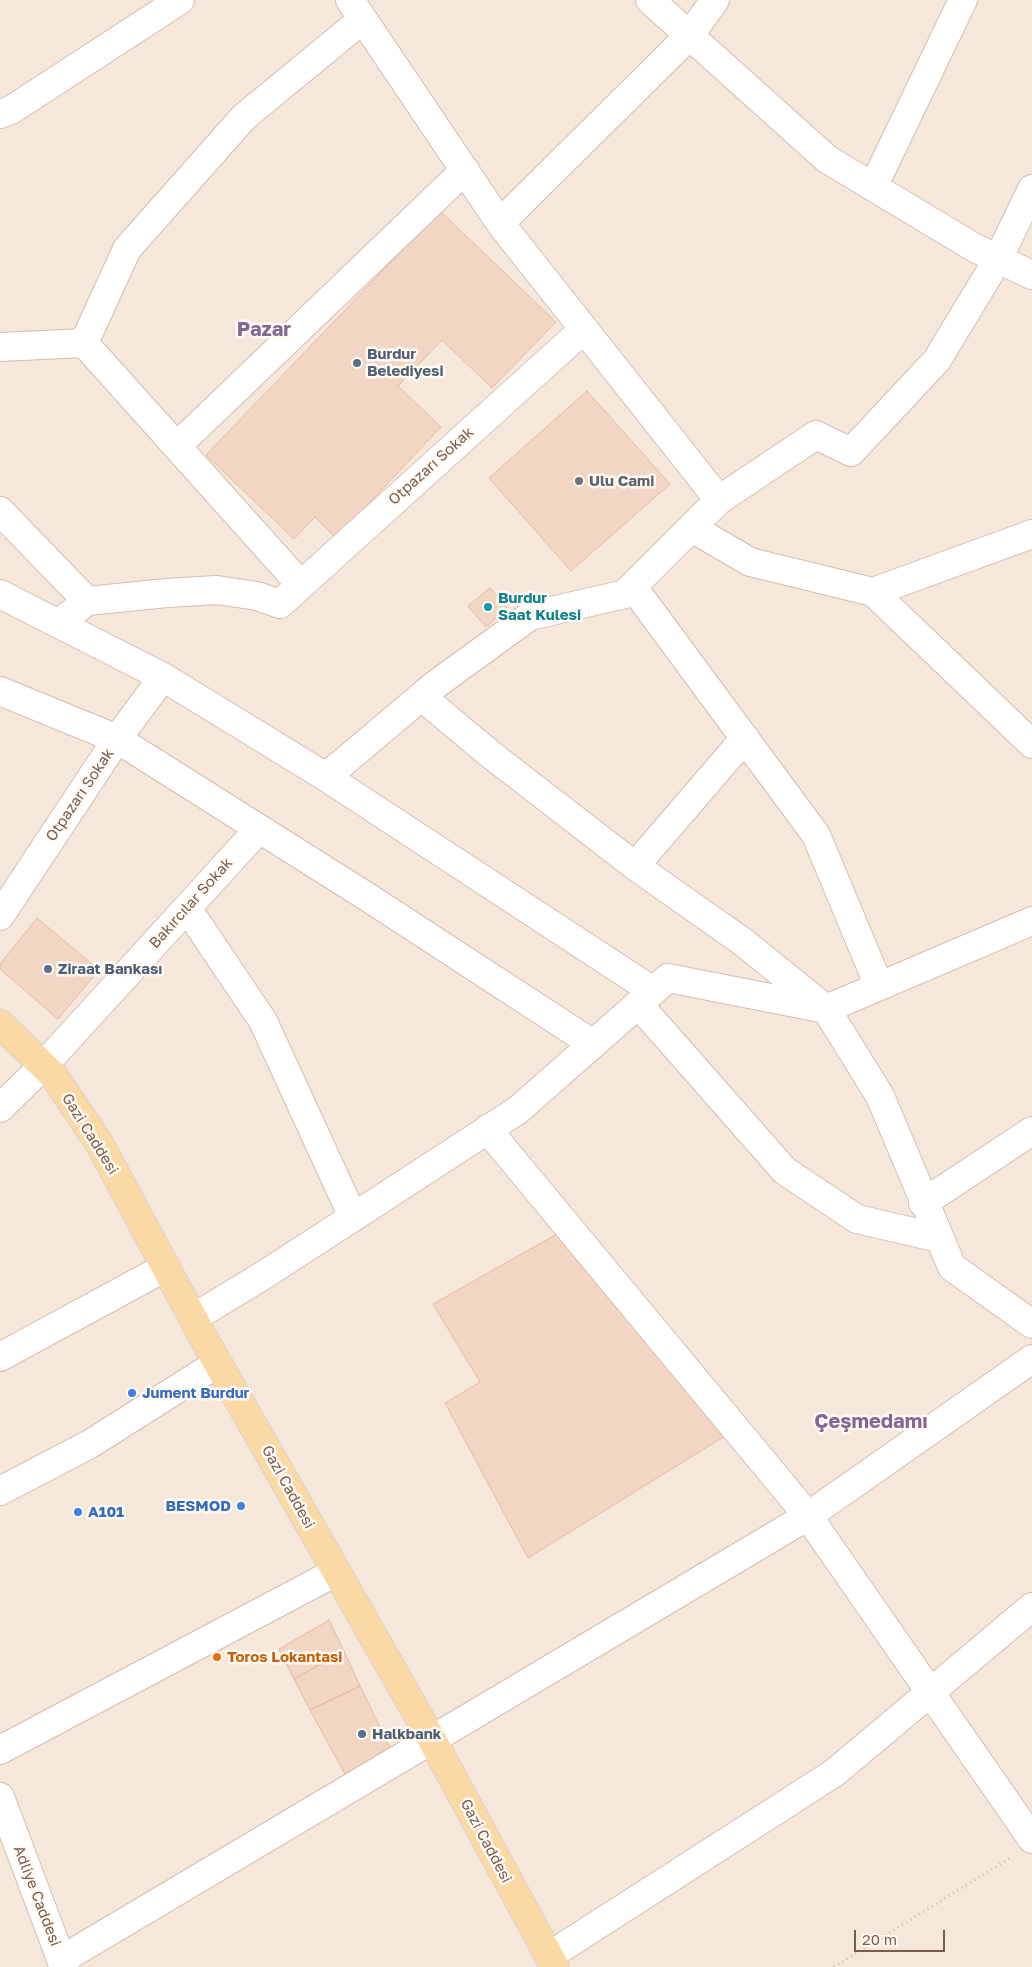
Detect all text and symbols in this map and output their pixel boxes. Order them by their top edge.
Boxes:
district label: Pazar [237,318,291,342]
place label: Burdur Belediyesi [367,345,444,380]
marker: Burdur Belediyesi [351,357,363,369]
street label: Otpazarı Sokak [385,423,477,509]
place label: Ulu Cami [589,472,654,490]
marker: Ulu Cami [573,475,585,487]
place label: Burdur Saat Kulesi [498,589,581,624]
marker: Burdur Saat Kulesi [482,601,494,613]
street label: Otpazarı Sokak [42,745,118,845]
street label: Bakırcılar Sokak [146,854,236,952]
place label: Ziraat Bankası [58,960,162,978]
marker: Ziraat Bankası [42,963,54,975]
street label: Gazi Caddesi [58,1090,122,1178]
place label: Jument Burdur [142,1384,249,1402]
marker: Jument Burdur [126,1387,138,1399]
district label: Çeşmedamı [814,1410,928,1434]
street label: Gazi Caddesi [258,1442,318,1532]
place label: BESMOD [165,1497,231,1515]
marker: BESMOD [235,1500,247,1512]
place label: A101 [88,1503,124,1521]
marker: A101 [72,1506,84,1518]
place label: Toros Lokantasi [227,1648,342,1666]
marker: Toros Lokantasi [211,1651,223,1663]
place label: Halkbank [372,1725,442,1743]
marker: Halkbank [356,1728,368,1740]
street label: Gazi Caddesi [456,1796,516,1886]
street label: Adliye Caddesi [10,1843,64,1949]
scale bar [857,1920,948,1952]
text: 20 m [862,1930,897,1948]

